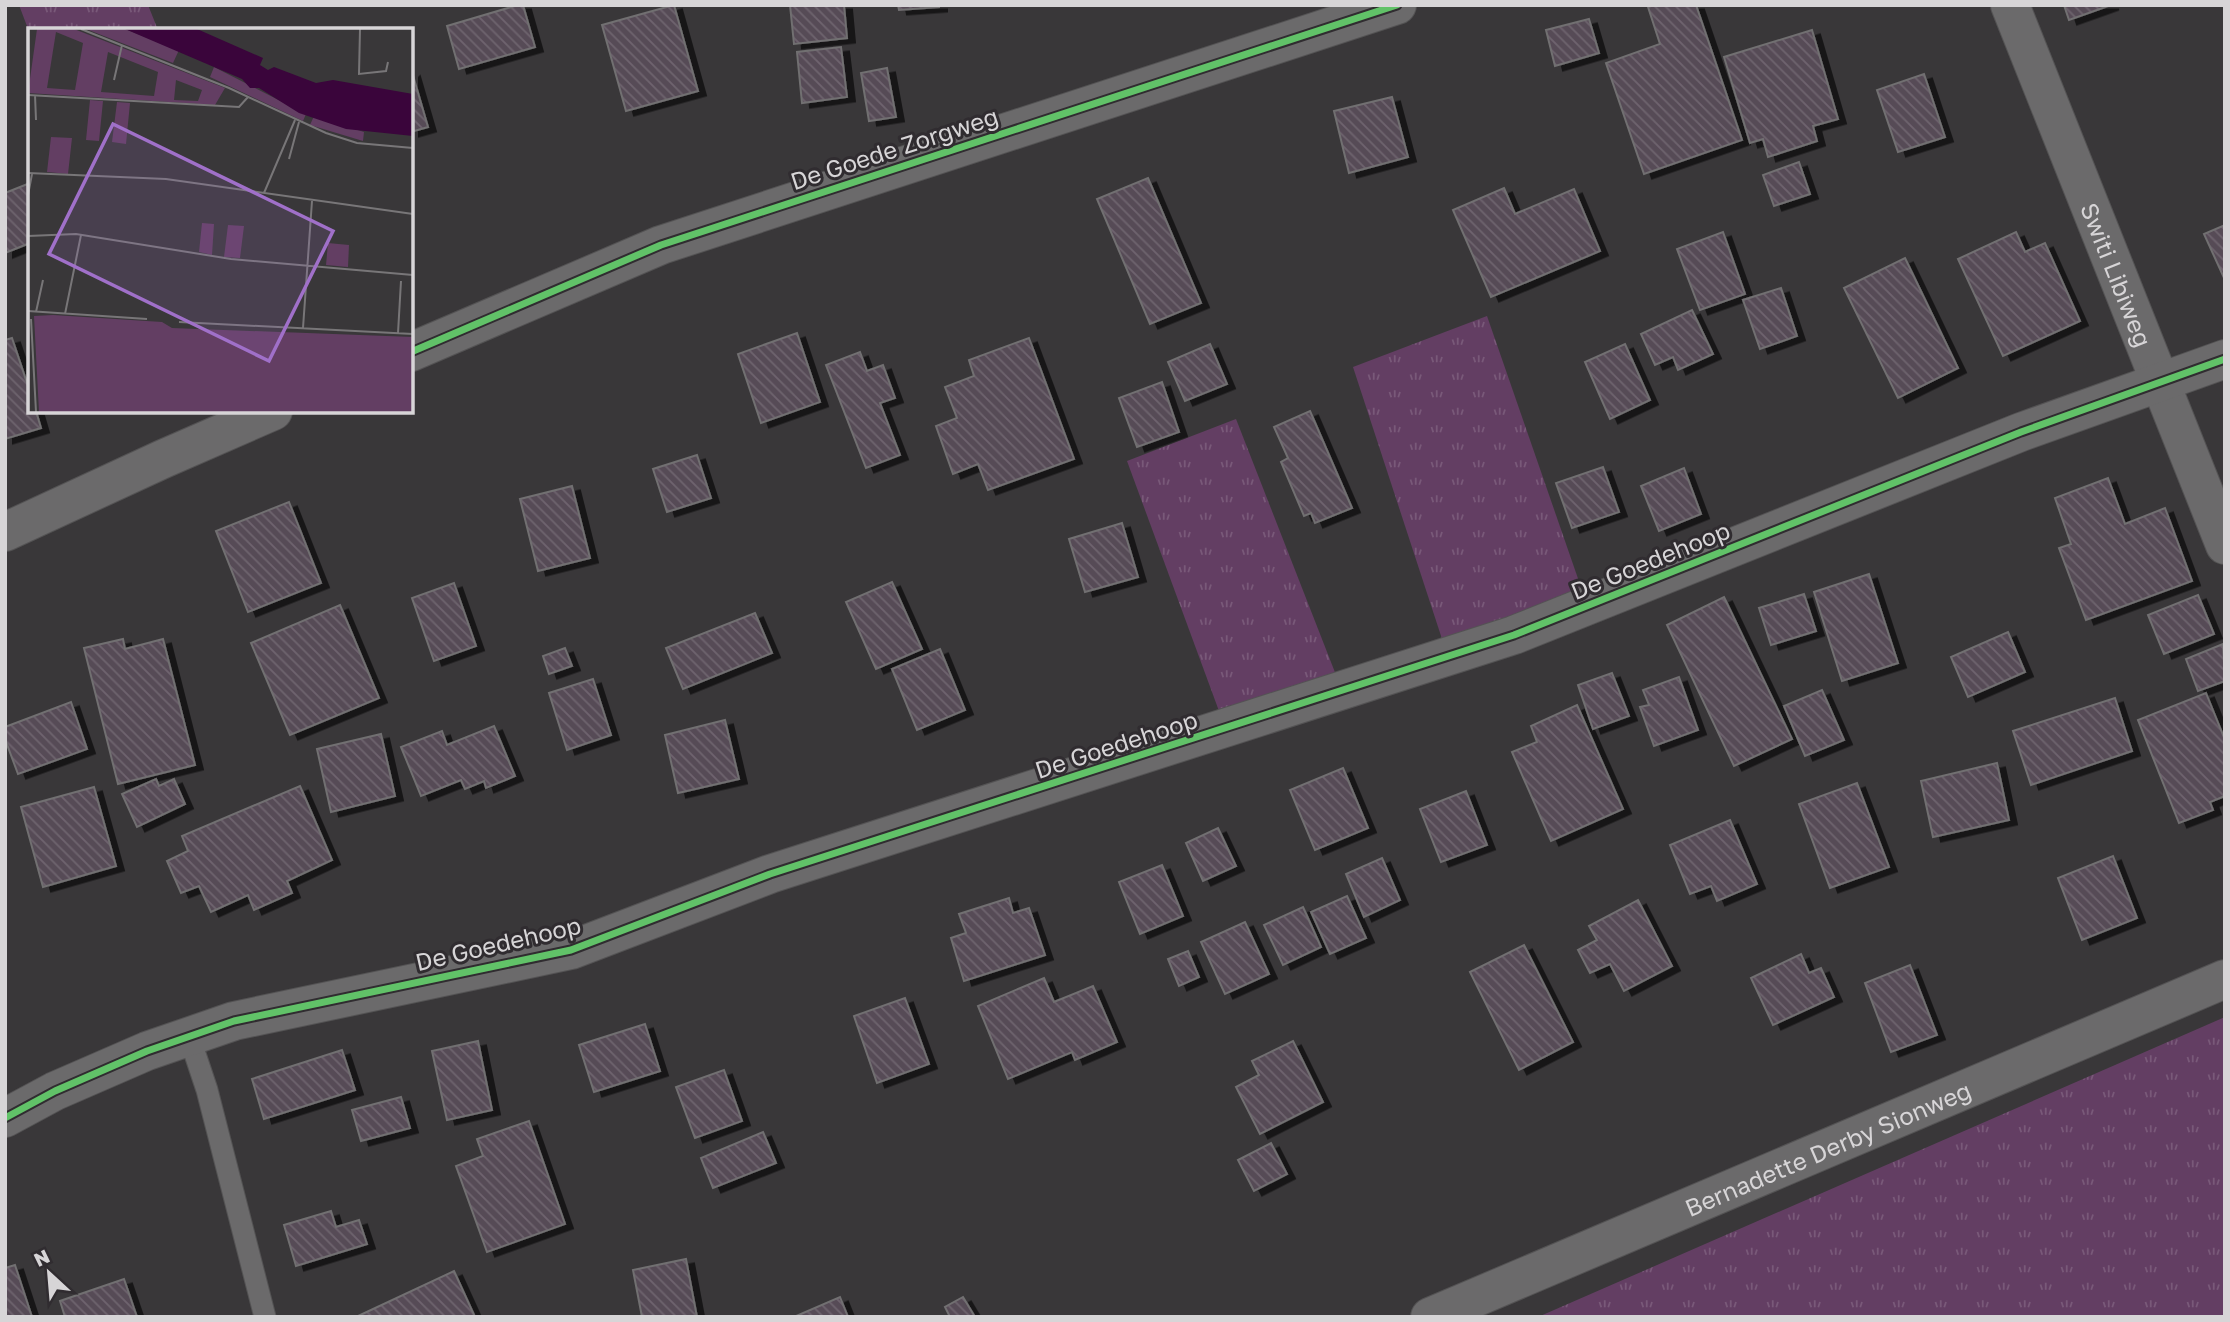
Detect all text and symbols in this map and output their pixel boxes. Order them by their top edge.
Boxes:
inset map [28,28,413,413]
street label: De Goede Zorgweg [786,101,1002,195]
street label: Switi Libiweg [2076,198,2159,351]
street label: De Goedehoop [1566,515,1734,605]
street label: De Goedehoop [1031,704,1201,784]
street label: De Goedehoop [412,910,584,976]
street label: Bernadette Derby Sionweg [1680,1074,1975,1222]
north arrow [14,1238,84,1308]
text: N [30,1244,53,1271]

